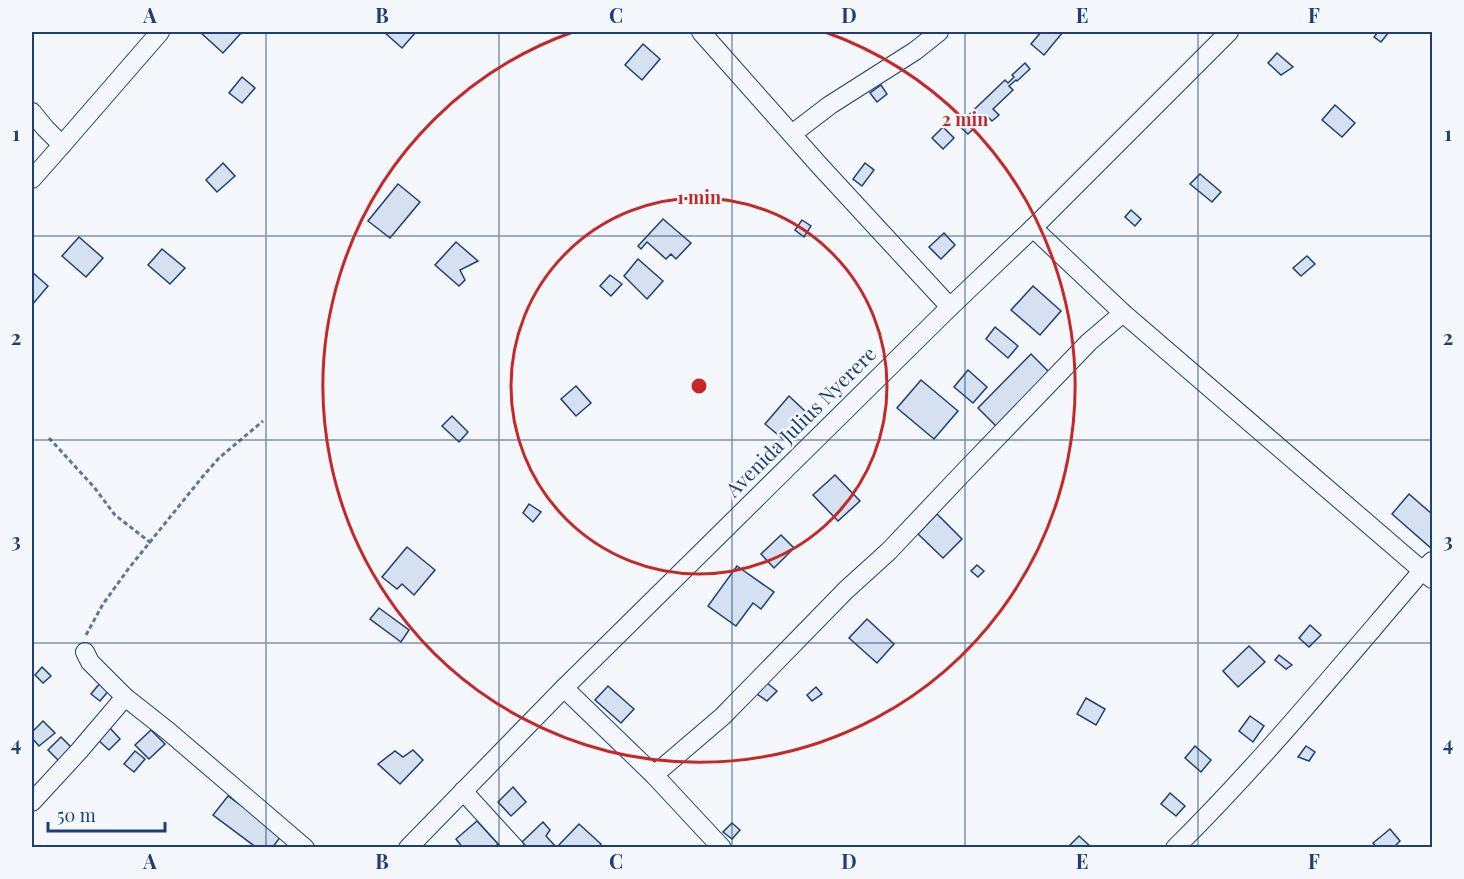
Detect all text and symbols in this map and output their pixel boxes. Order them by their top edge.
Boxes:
text: A [142,1,157,28]
text: B [375,1,389,28]
text: C [609,1,623,28]
text: D [841,1,857,28]
text: E [1076,1,1088,28]
text: F [1308,1,1320,28]
text: 2 min [942,107,988,131]
text: 1 [12,119,20,146]
text: 1 [1444,119,1452,146]
text: 1 min [677,185,721,209]
text: 2 [11,323,21,350]
text: 2 [1443,323,1453,350]
street label: Avenida Julius Nyerere [718,340,881,503]
centre of rings [689,376,709,396]
text: 3 [11,526,21,553]
text: 3 [1443,526,1453,553]
text: 4 [11,729,21,756]
text: 4 [1443,729,1453,756]
scale bar [48,795,165,833]
text: 50 m [57,803,96,827]
text: A [142,847,157,874]
text: B [375,847,389,874]
text: C [609,847,623,874]
text: D [841,847,857,874]
text: E [1076,847,1088,874]
text: F [1308,847,1320,874]

